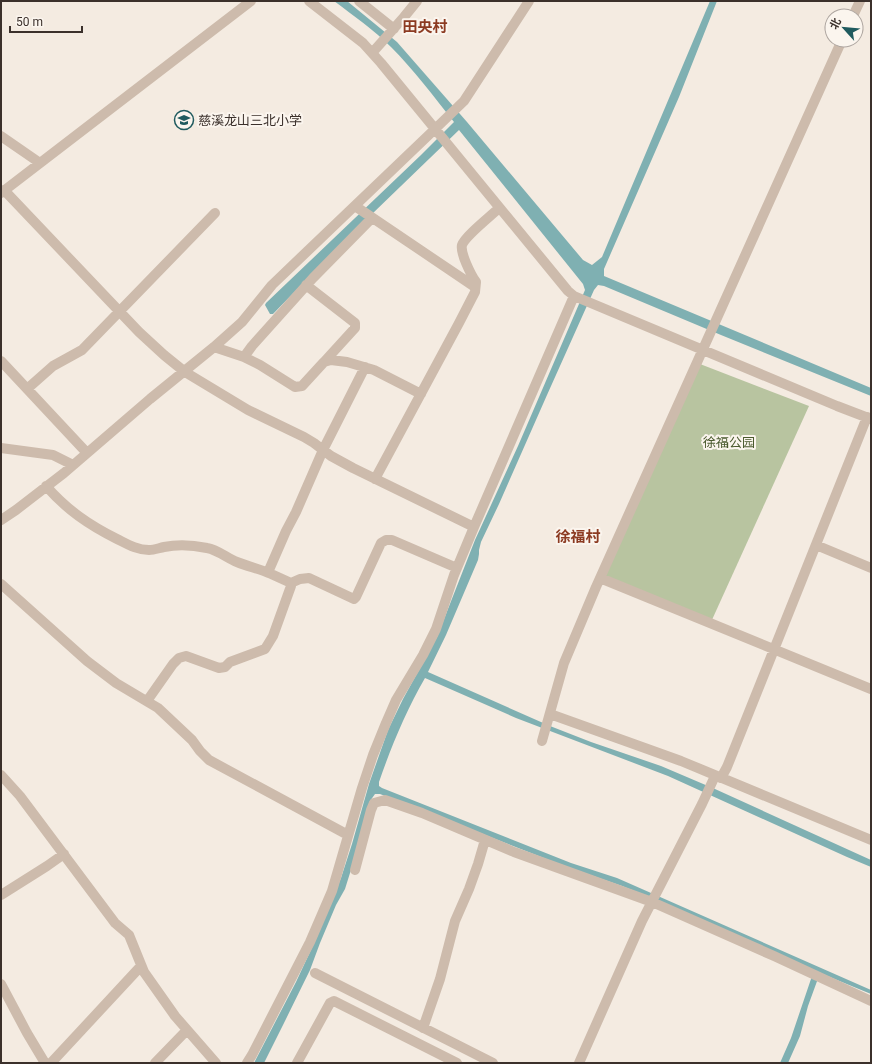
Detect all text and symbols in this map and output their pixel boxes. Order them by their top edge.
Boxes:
scale bar [10,8,82,34]
north arrow [824,8,864,48]
text: 50 m [16,15,43,29]
text: 北 [827,16,844,32]
district label: 田央村 [402,18,448,36]
school or university icon: 慈溪龙山三北小学 [173,109,195,131]
place label: 慈溪龙山三北小学 [198,113,302,128]
park label: 徐福公园 [703,435,755,450]
district label: 徐福村 [555,528,601,546]

